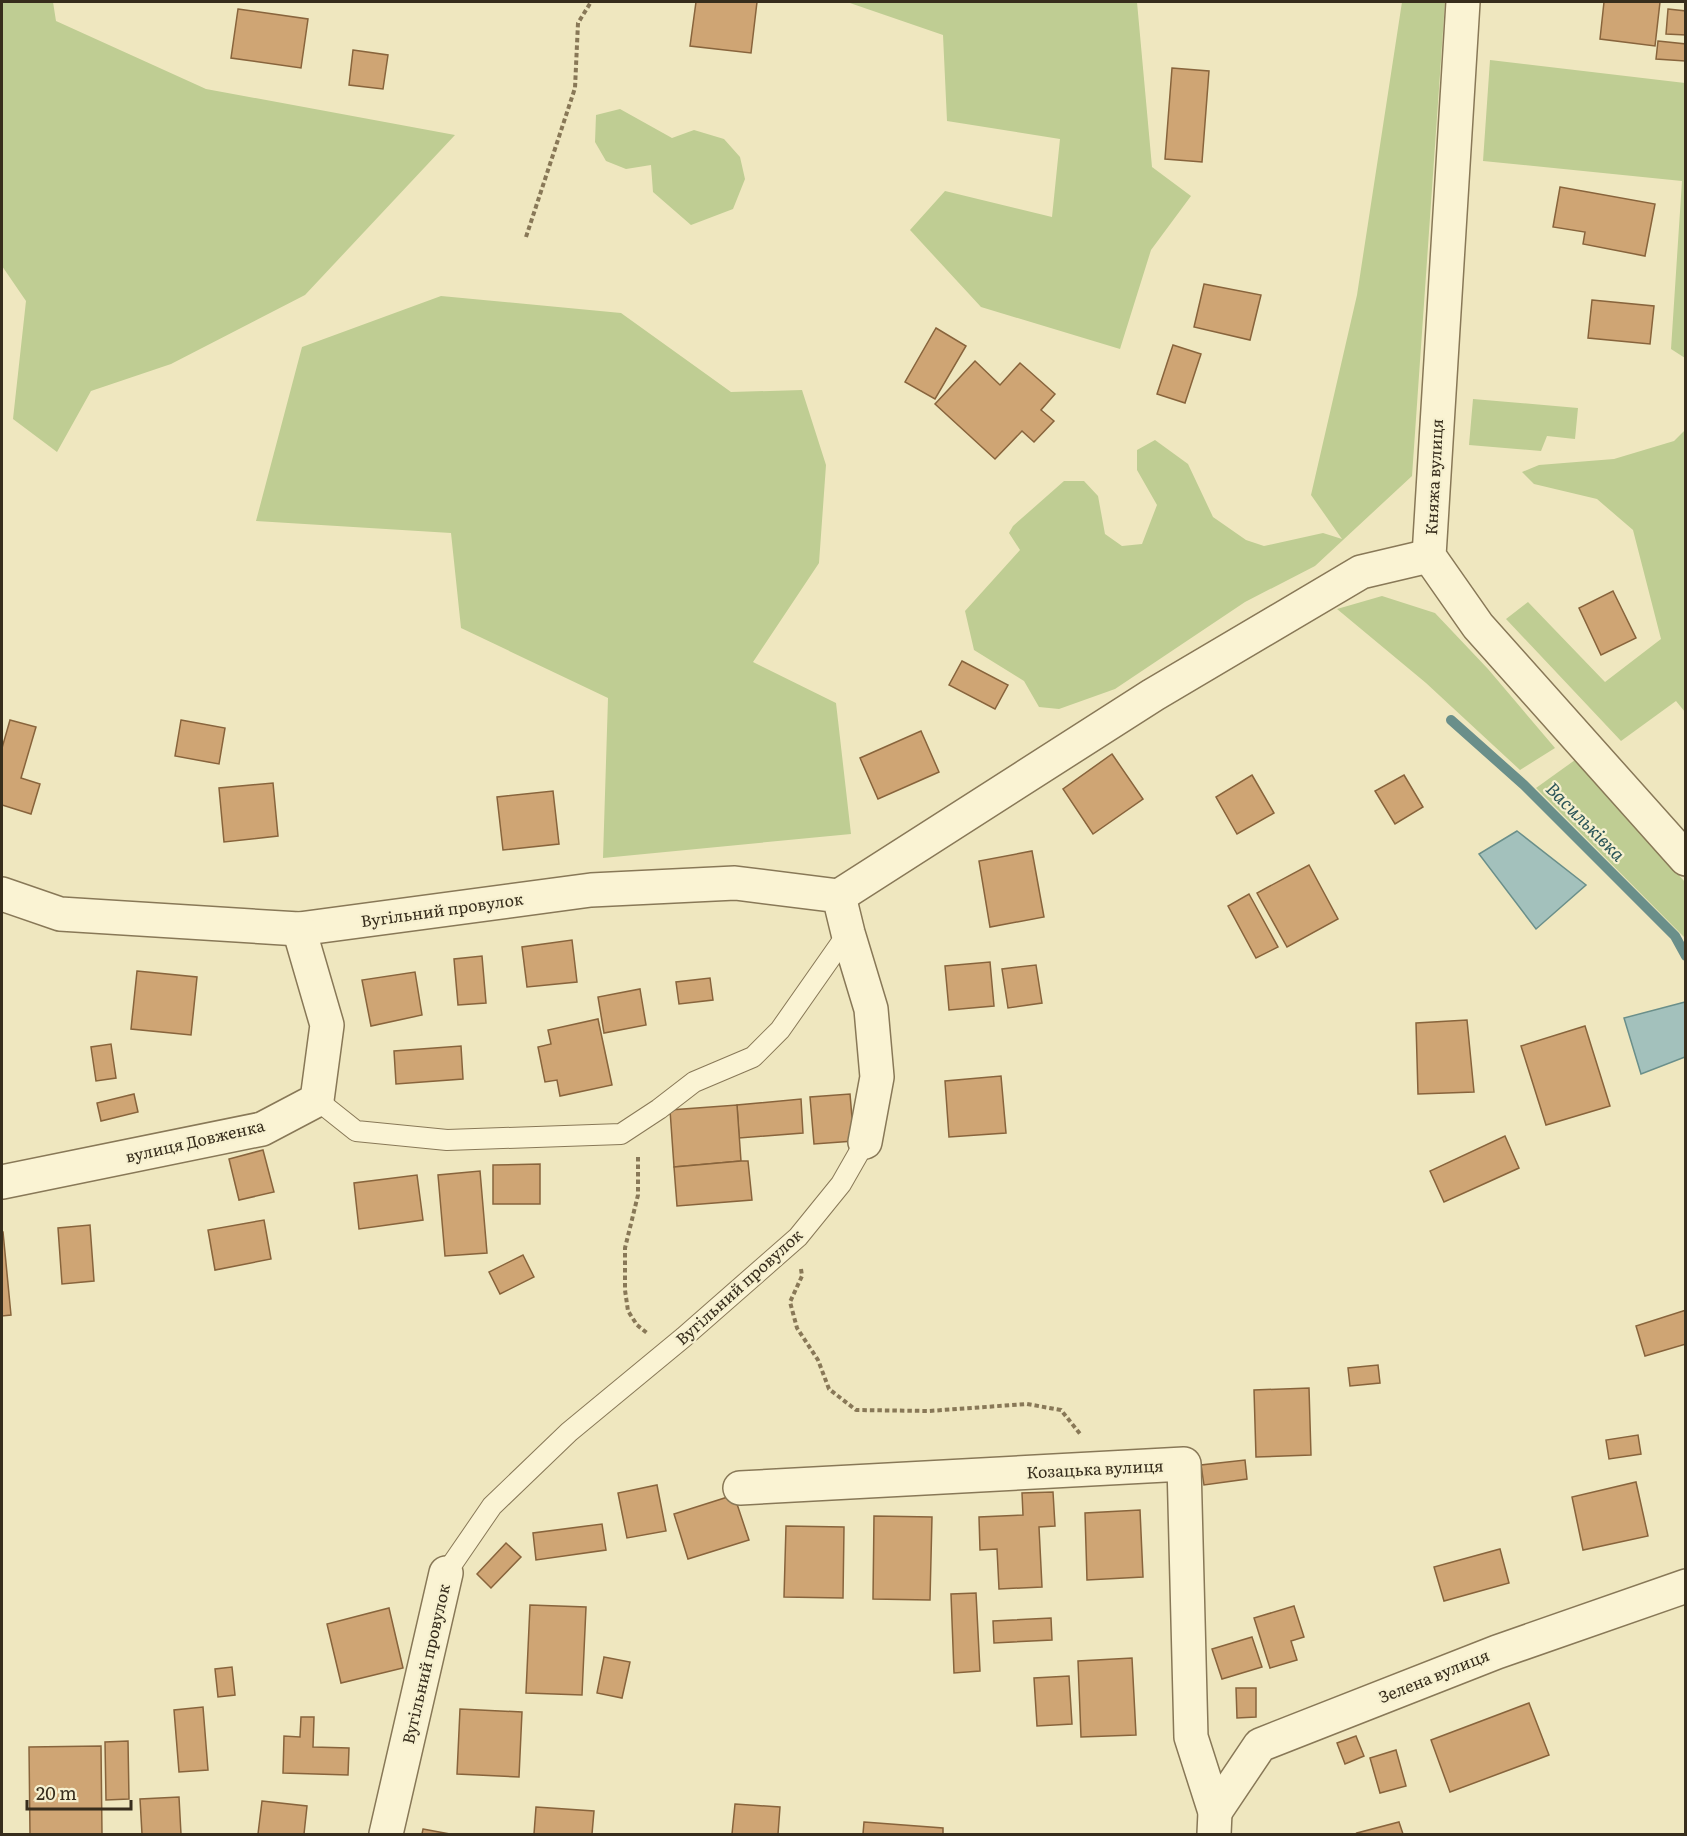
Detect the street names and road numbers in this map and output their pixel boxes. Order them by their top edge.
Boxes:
street label: Княжа вулиця [1418,418,1448,536]
street label: Вугільний провулок [359,886,525,932]
street label: вулиця Довженка [123,1112,267,1168]
street label: Вугільний провулок [669,1222,808,1350]
street label: Козацька вулиця [1026,1452,1164,1484]
street label: Вугільний провулок [395,1581,455,1746]
street label: Зелена вулиця [1375,1642,1493,1708]

